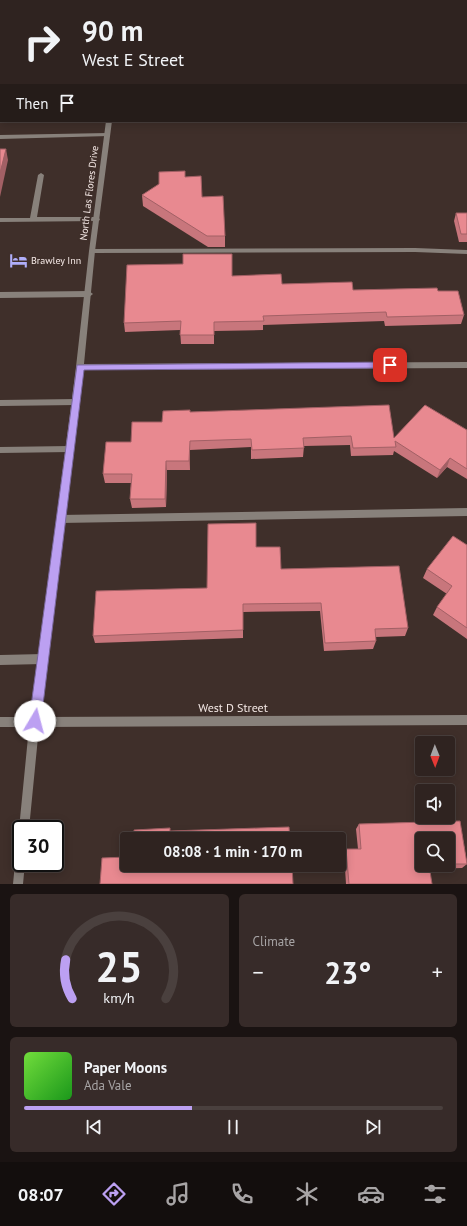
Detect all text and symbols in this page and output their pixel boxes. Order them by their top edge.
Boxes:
text: 90 m [82,12,143,49]
icon: right [16,16,68,68]
text: West E Street [82,48,184,71]
icon: arrive [56,92,78,114]
text: Then [16,94,48,113]
street label: North Las Flores Drive [77,145,101,241]
hotel icon: Brawley Inn [8,250,28,270]
place label: Brawley Inn [31,254,81,267]
pin [373,348,407,382]
icon: arrive [379,354,401,376]
position arrow [14,700,56,742]
street label: West D Street [198,700,268,715]
north arrow [415,736,455,776]
map controls [415,736,455,872]
button: sound [415,784,455,824]
speed limit sign: 30 [12,820,64,872]
button: search [415,832,455,872]
text: 08:08 · 1 min · 170 m [164,842,302,861]
text: Climate [253,933,295,950]
text: 25 [96,939,143,992]
text: 23° [324,953,371,992]
text: − [253,958,264,986]
text: + [432,958,443,986]
text: km/h [104,987,135,1006]
text: Paper Moons [84,1058,167,1077]
text: Ada Vale [84,1077,132,1094]
icon: previous [83,1116,105,1138]
icon: pause [222,1116,244,1138]
icon: next [362,1116,384,1138]
icon: directions [100,1180,128,1208]
icon: music [164,1180,192,1208]
icon: phone [228,1180,256,1208]
icon: climate [293,1180,321,1208]
icon: car [357,1180,385,1208]
icon: filters [421,1180,449,1208]
text: 08:07 [18,1183,64,1206]

